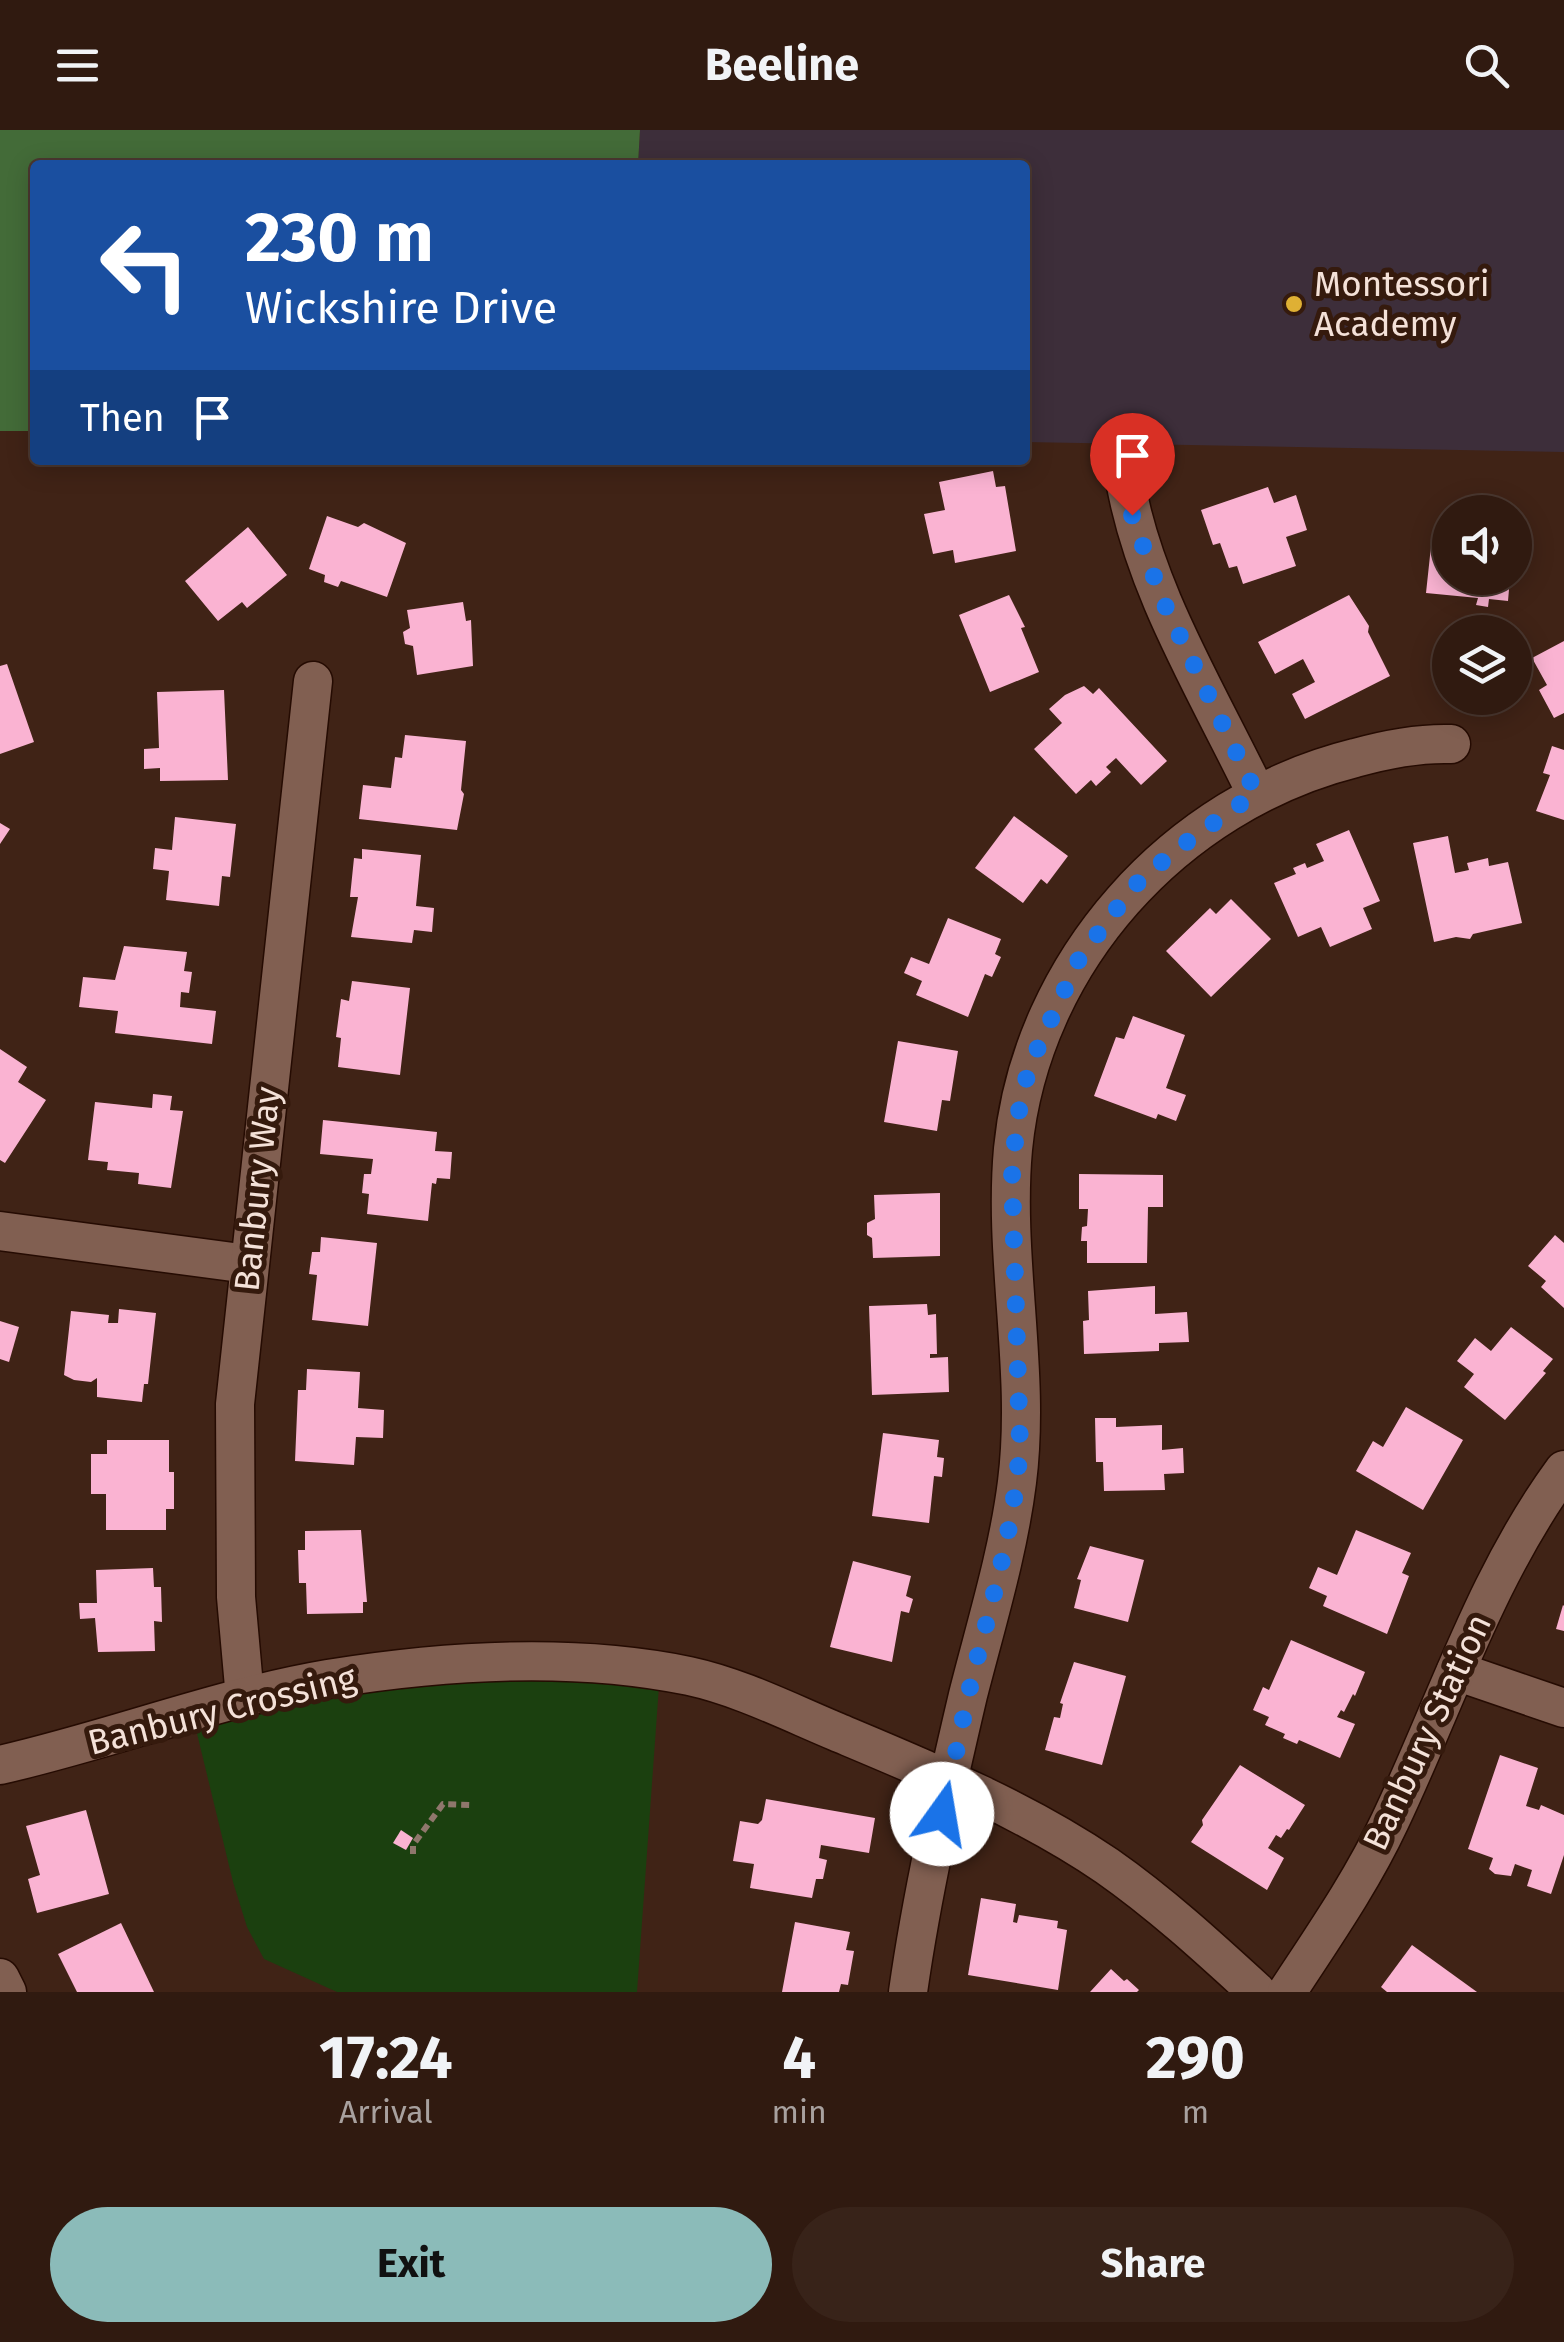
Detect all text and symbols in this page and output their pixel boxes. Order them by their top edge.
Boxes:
icon: menu [50,38,105,93]
text: Beeline [705,38,859,92]
icon: search [1459,38,1514,93]
text: 230 m [245,196,434,280]
icon: left [80,200,210,330]
place label: Montessori Academy [1314,263,1490,345]
text: Wickshire Drive [245,281,557,335]
marker: Montessori Academy [1283,293,1305,315]
icon: arrive [185,390,240,445]
text: Then [80,395,165,441]
pin [1090,413,1175,516]
icon: arrive [1105,428,1160,483]
map controls [1432,495,1532,715]
button: sound [1432,495,1532,595]
button: layers [1432,615,1532,715]
street label: Banbury Way [225,1085,289,1293]
street label: Banbury Station [1354,1607,1500,1857]
street label: Banbury Crossing [84,1656,361,1764]
position arrow [890,1762,994,1866]
text: 17:24 [319,2022,453,2094]
text: 4 [782,2022,816,2094]
text: 290 [1146,2022,1245,2094]
text: Arrival [339,2093,433,2131]
text: min [772,2093,827,2131]
text: m [1182,2093,1209,2131]
button: Exit [50,2207,772,2322]
button: Share [792,2207,1514,2322]

